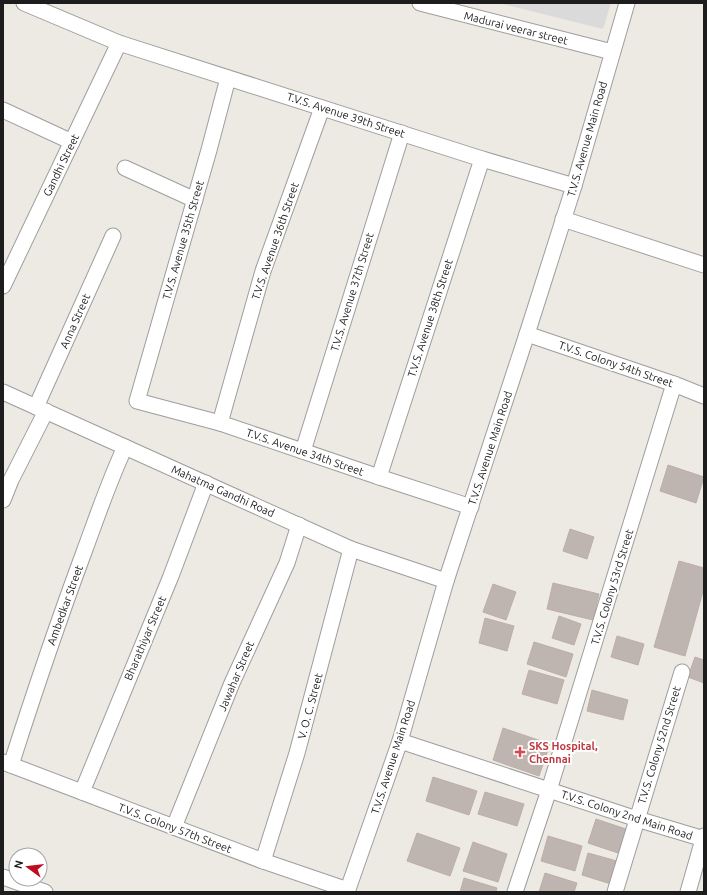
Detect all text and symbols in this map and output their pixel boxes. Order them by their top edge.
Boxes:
street label: Madurai veerar street [463,9,570,47]
street label: T.V.S. Avenue Main Road [565,80,609,198]
street label: T.V.S. Avenue 39th Street [285,90,407,140]
street label: Gandhi Street [41,131,82,198]
street label: T.V.S. Avenue 35th Street [160,178,206,301]
street label: T.V.S. Avenue 36th Street [249,180,301,301]
street label: T.V.S. Avenue 37th Street [328,231,376,353]
street label: T.V.S. Avenue 38th Street [405,257,455,379]
street label: Anna Street [58,291,93,350]
street label: T.V.S. Colony 54th Street [557,339,676,389]
street label: T.V.S. Avenue Main Road [466,389,514,507]
street label: T.V.S. Avenue 34th Street [245,426,366,478]
street label: Mahatma Gandhi Road [170,463,276,519]
street label: T.V.S. Colony 53rd Street [589,527,636,646]
street label: Ambedkar Street [45,563,85,647]
street label: Bharathiyar Street [122,593,168,682]
street label: Jawahar Street [216,639,256,713]
street label: V. O. C. Street [295,671,325,740]
street label: T.V.S. Colony 52nd Street [635,684,683,805]
street label: T.V.S. Avenue Main Road [369,698,417,816]
place label: SKS Hospital, Chennai [529,740,598,765]
marker: SKS Hospital, Chennai [514,746,526,758]
street label: T.V.S. Colony 2nd Main Road [560,788,694,842]
street label: T.V.S. Colony 57th Street [117,801,234,855]
north arrow [8,847,48,887]
text: N [11,859,25,870]

